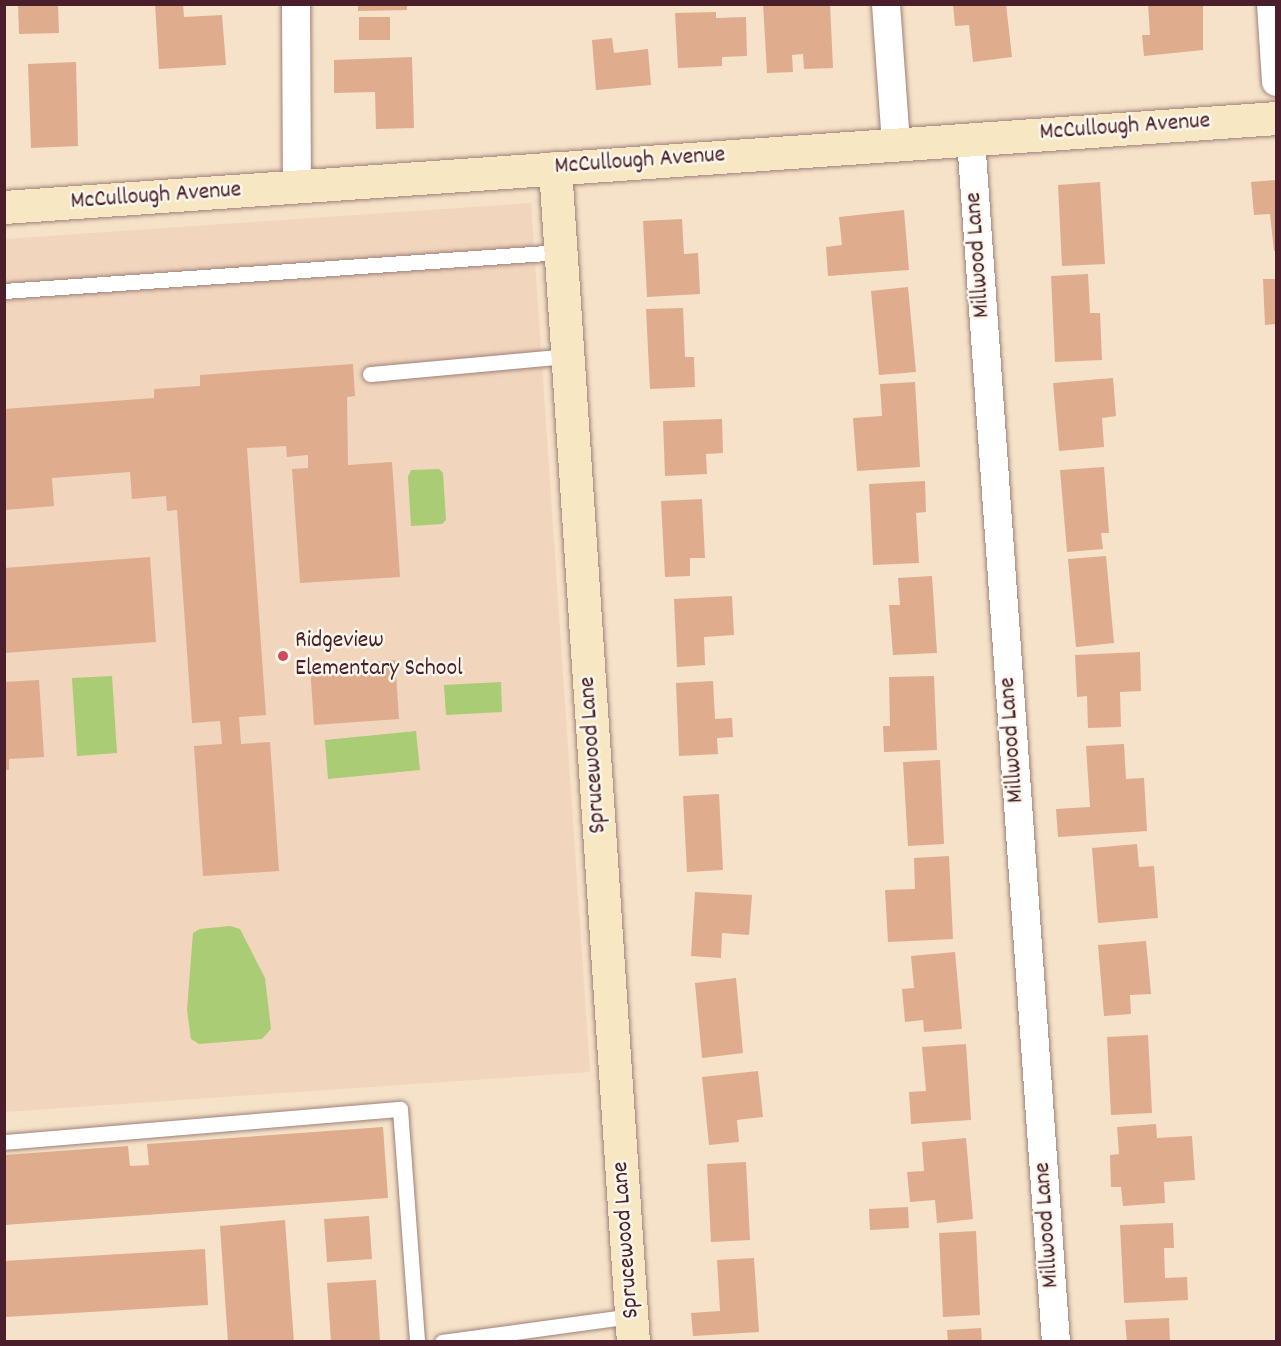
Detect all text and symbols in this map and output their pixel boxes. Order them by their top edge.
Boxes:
street label: McCullough Avenue [1039,108,1211,148]
street label: McCullough Avenue [554,142,726,182]
street label: McCullough Avenue [70,177,242,217]
street label: Millwood Lane [960,191,998,319]
place label: Ridgeview Elementary School [295,628,463,684]
marker: Ridgeview Elementary School [276,649,290,663]
street label: Sprucewood Lane [574,675,614,835]
street label: Millwood Lane [994,676,1032,804]
street label: Sprucewood Lane [607,1160,647,1320]
street label: Millwood Lane [1029,1161,1067,1289]

